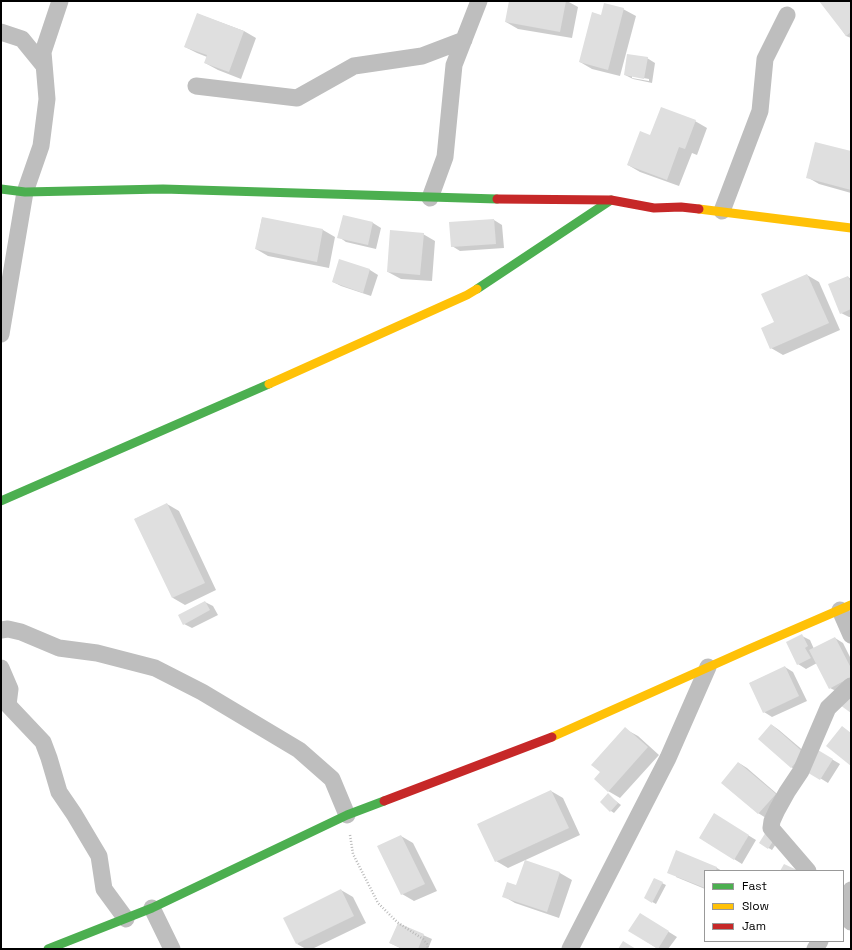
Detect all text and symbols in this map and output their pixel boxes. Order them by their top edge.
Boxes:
legend [704,870,844,942]
text: Fast [742,878,767,894]
text: Slow [742,898,769,914]
text: Jam [742,918,766,934]

